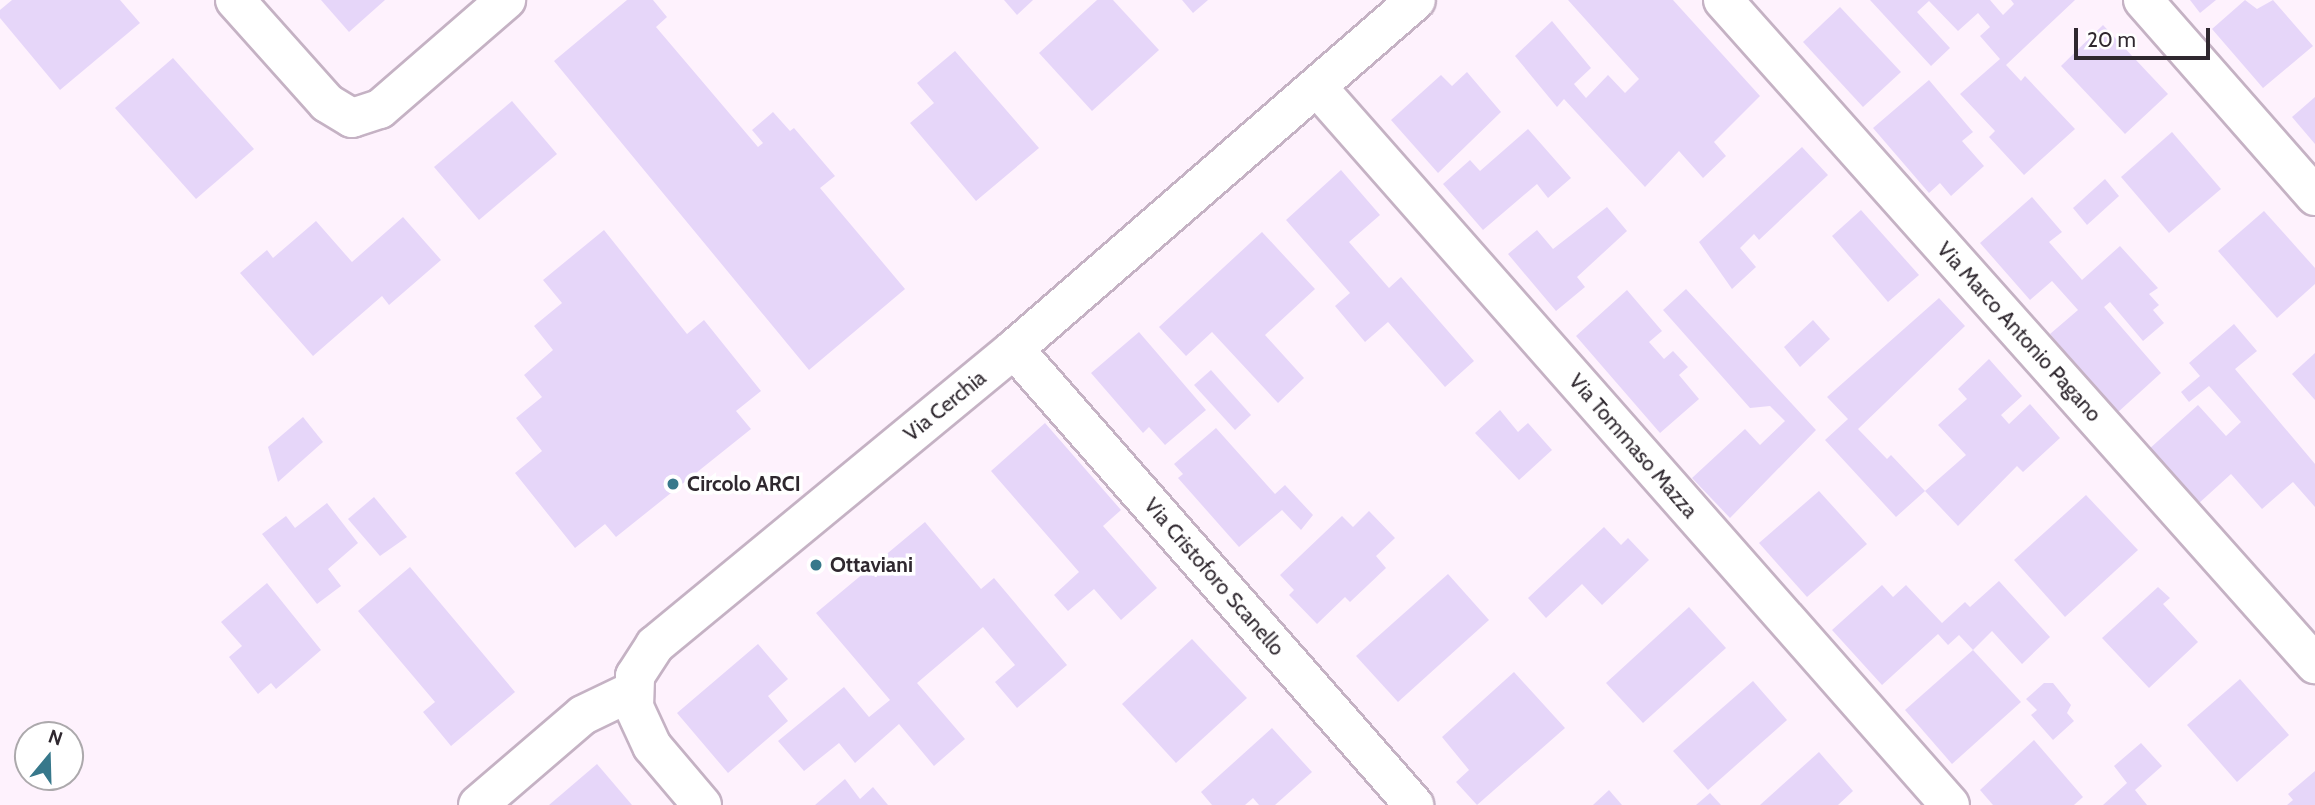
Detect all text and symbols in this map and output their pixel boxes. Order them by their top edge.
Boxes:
scale bar [2077,14,2214,58]
text: 20 m [2087,27,2136,52]
street label: Via Marco Antonio Pagano [1932,237,2106,427]
street label: Via Cerchia [899,365,991,447]
street label: Via Tommaso Mazza [1564,369,1702,523]
place label: Circolo ARCI [687,471,801,497]
marker: Circolo ARCI [665,476,681,492]
street label: Via Cristoforo Scanello [1139,493,1289,661]
place label: Ottaviani [830,552,913,578]
marker: Ottaviani [808,557,824,573]
north arrow [14,721,84,791]
text: N [45,725,65,751]

